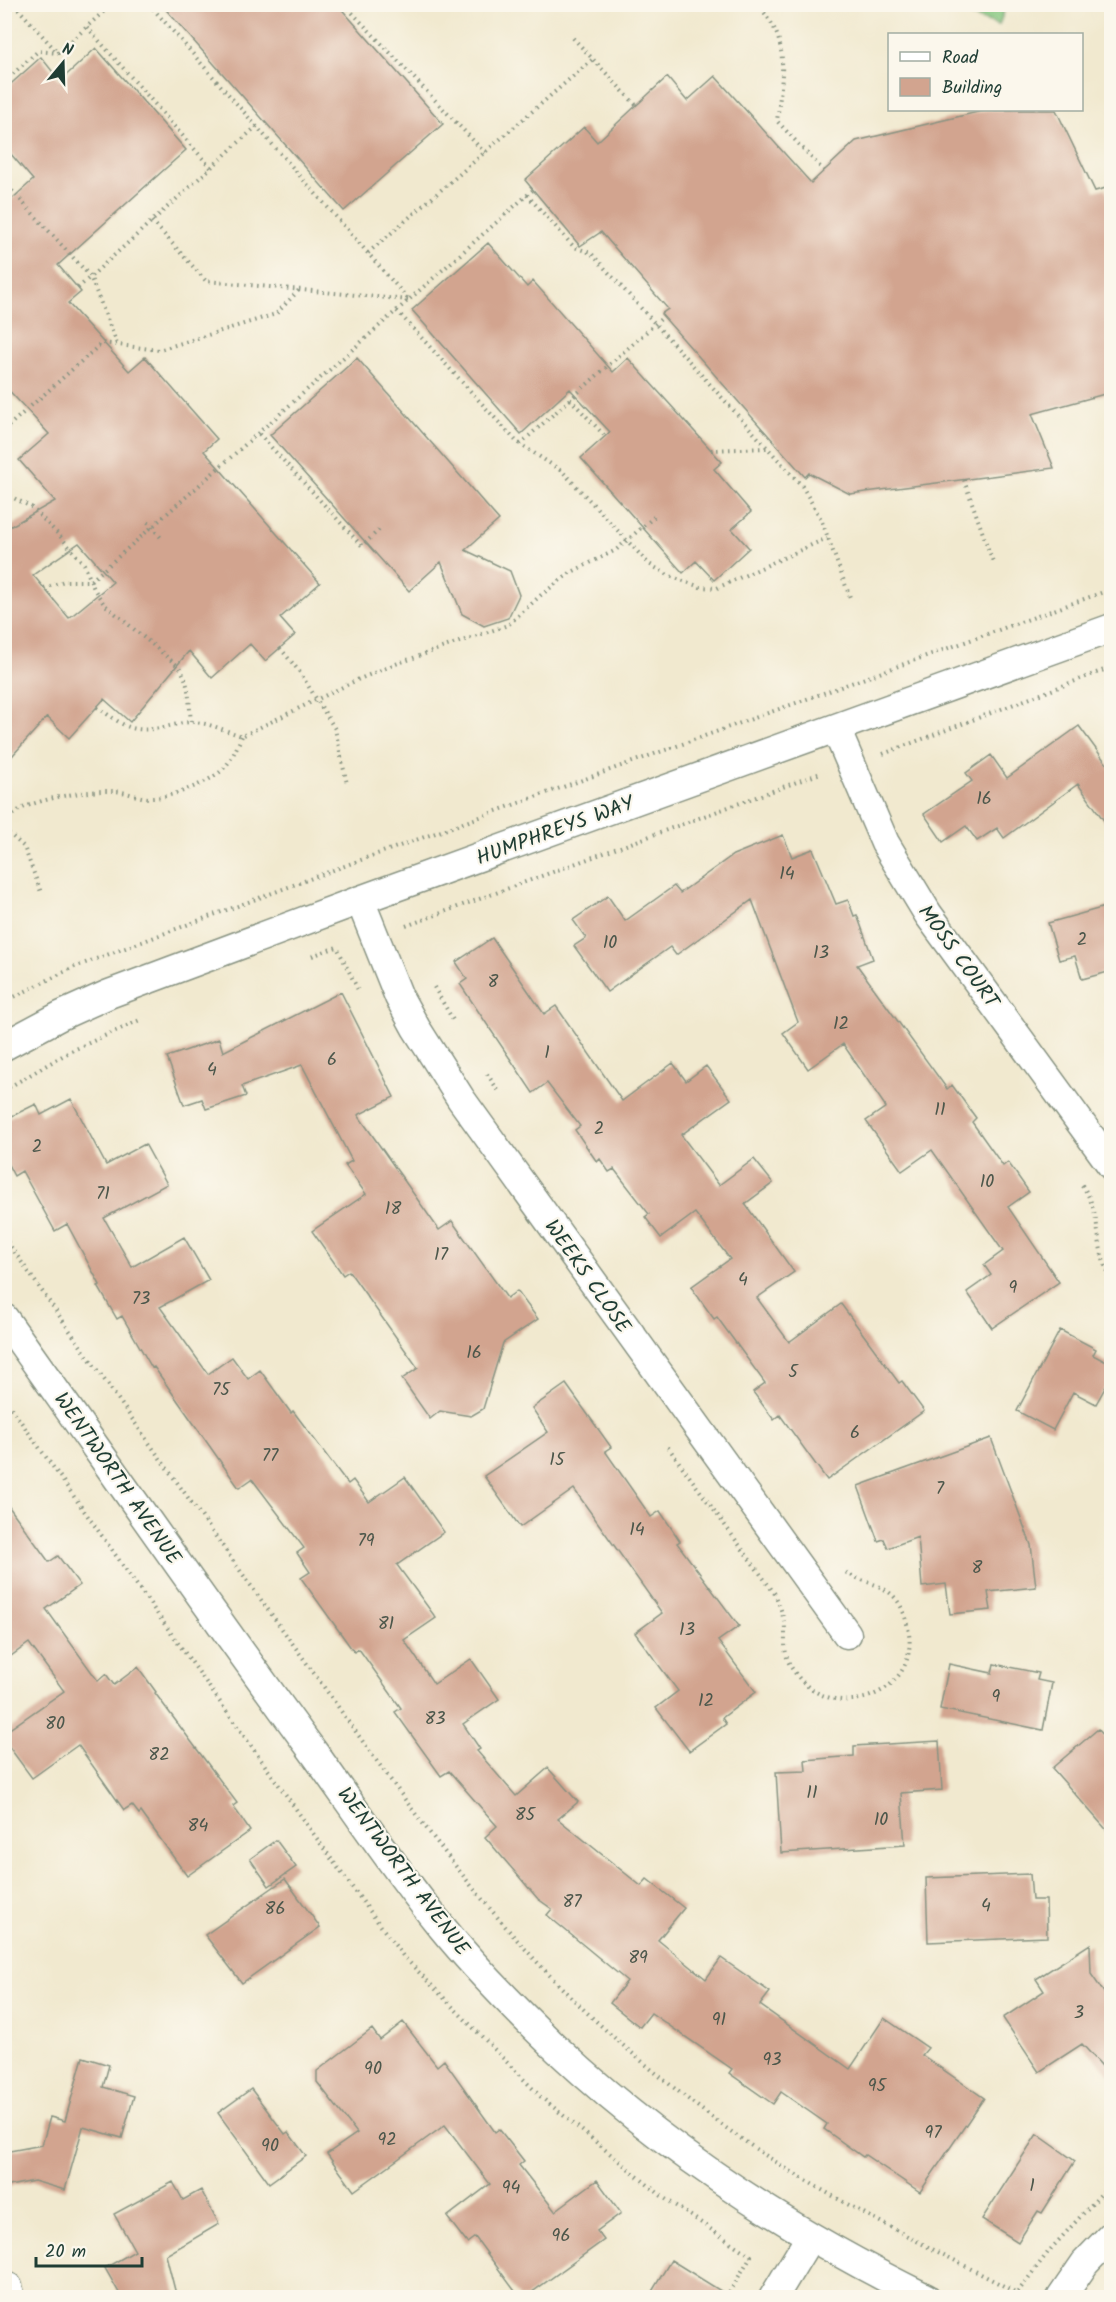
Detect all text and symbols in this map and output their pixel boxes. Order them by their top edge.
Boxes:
north arrow [33,33,93,93]
legend [888,33,1083,111]
text: N [59,37,76,64]
text: Road [942,44,979,73]
text: Building [942,74,1002,103]
house number: 16 [976,785,992,814]
street label: HUMPHREYS WAY [472,787,640,875]
house number: 14 [779,860,795,889]
street label: MOSS COURT [909,898,1008,1017]
house number: 2 [1077,926,1087,955]
house number: 10 [603,929,617,958]
house number: 13 [813,939,829,968]
house number: 8 [488,968,499,997]
house number: 12 [833,1010,849,1039]
house number: 1 [544,1039,550,1068]
house number: 6 [327,1046,337,1075]
house number: 4 [207,1056,217,1085]
house number: 11 [934,1096,946,1125]
house number: 2 [594,1115,604,1144]
house number: 2 [32,1133,42,1162]
house number: 10 [980,1168,994,1197]
house number: 71 [96,1180,110,1209]
house number: 18 [385,1195,401,1224]
street label: WEEKS CLOSE [535,1213,639,1342]
house number: 17 [434,1241,449,1270]
house number: 4 [738,1266,748,1295]
house number: 9 [1009,1274,1018,1303]
house number: 73 [132,1285,150,1314]
house number: 16 [466,1339,482,1368]
house number: 5 [788,1358,799,1387]
house number: 75 [212,1376,231,1405]
street label: WENTWORTH AVENUE [45,1386,189,1573]
house number: 6 [850,1419,860,1448]
house number: 77 [262,1442,279,1471]
house number: 15 [549,1446,566,1475]
house number: 7 [936,1475,945,1504]
house number: 14 [629,1516,645,1545]
house number: 79 [357,1527,375,1556]
house number: 8 [972,1554,983,1583]
house number: 81 [378,1610,394,1639]
house number: 13 [679,1616,695,1645]
house number: 9 [992,1683,1001,1712]
house number: 12 [698,1687,714,1716]
house number: 83 [424,1705,446,1734]
house number: 80 [45,1710,65,1739]
house number: 82 [148,1741,170,1770]
house number: 11 [806,1779,818,1808]
street label: WENTWORTH AVENUE [328,1780,478,1964]
house number: 85 [515,1801,537,1830]
house number: 10 [874,1806,888,1835]
house number: 84 [188,1812,208,1841]
house number: 87 [562,1888,582,1917]
house number: 4 [981,1892,991,1921]
house number: 86 [265,1895,285,1924]
house number: 89 [628,1944,648,1973]
house number: 3 [1074,1999,1084,2028]
house number: 91 [712,2006,726,2035]
house number: 93 [762,2046,782,2075]
house number: 90 [364,2055,382,2084]
house number: 95 [868,2072,888,2101]
house number: 97 [924,2119,942,2148]
house number: 92 [377,2126,397,2155]
house number: 90 [261,2132,279,2161]
house number: 1 [1029,2172,1035,2201]
house number: 94 [502,2174,520,2203]
house number: 96 [552,2222,570,2251]
scale bar [36,2230,142,2268]
text: 20 m [45,2238,86,2267]

